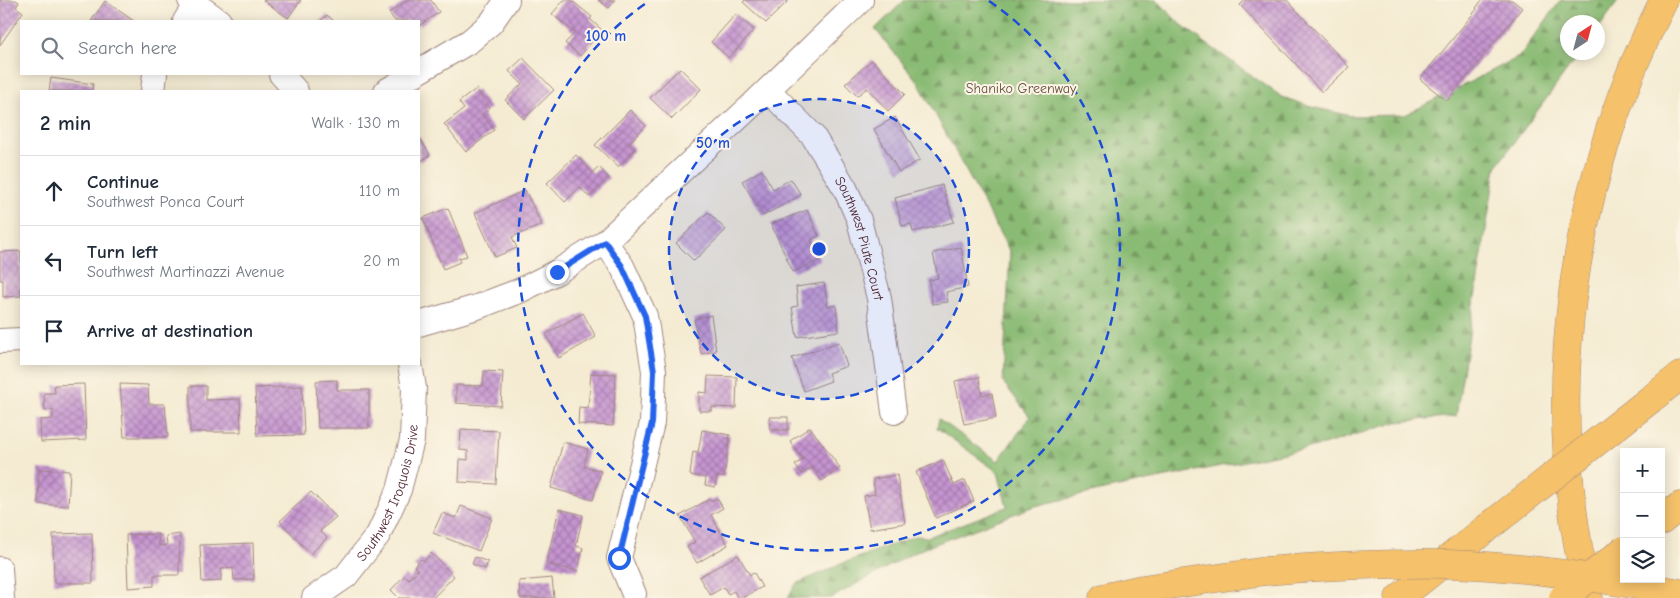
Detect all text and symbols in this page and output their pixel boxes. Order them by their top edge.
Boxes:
north arrow [1560,15,1605,60]
search box [20,20,420,75]
text: 100 m [586,27,626,45]
icon: search [38,34,66,62]
text: Search here [78,37,177,59]
park label: Shaniko Greenway [966,80,1077,97]
text: 2 min [40,111,91,135]
text: Walk · 130 m [311,114,400,132]
text: 50 m [696,134,730,152]
text: Continue [87,171,159,193]
street label: Southwest Piute Court [831,173,888,302]
icon: ahead [40,177,68,205]
text: 110 m [359,182,400,200]
text: Southwest Ponca Court [87,193,244,211]
centre of rings [810,240,828,258]
text: Turn left [87,241,158,263]
icon: left [40,247,68,275]
text: 20 m [363,252,400,270]
route end [546,261,569,284]
text: Southwest Martinazzi Avenue [87,263,284,281]
icon: arrive [40,317,68,345]
text: Arrive at destination [87,320,253,342]
street label: Southwest Iroquois Drive [353,424,421,564]
map controls [1620,448,1665,583]
button: + [1620,448,1665,493]
button: − [1620,493,1665,538]
button: layers [1620,538,1665,583]
route start [608,547,631,570]

